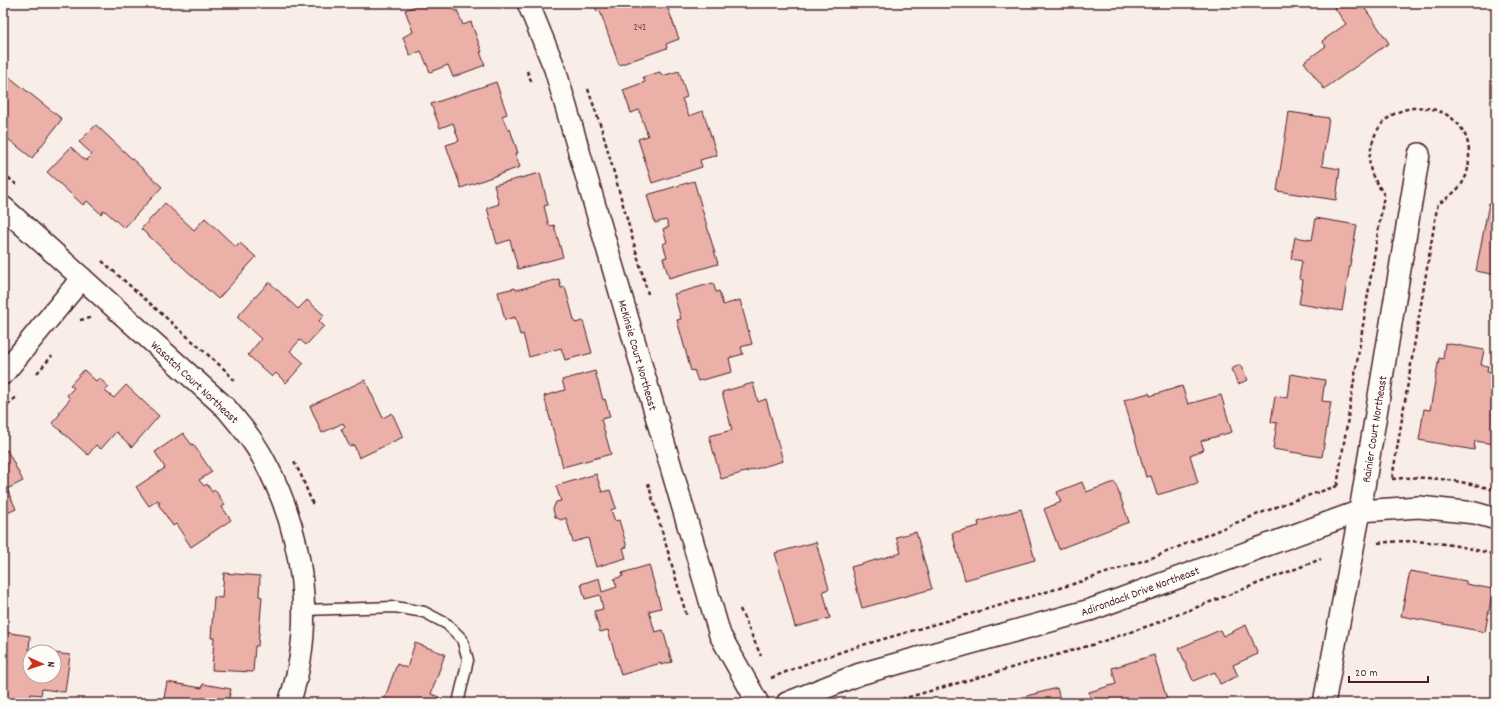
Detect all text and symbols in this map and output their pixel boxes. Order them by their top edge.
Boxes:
house number: 242 [634,21,646,35]
street label: McKinsie Court Northeast [613,298,661,413]
street label: Wasatch Court Northeast [146,338,242,429]
street label: Rainier Court Northeast [1359,374,1392,484]
street label: Adirondack Drive Northeast [1079,563,1203,622]
north arrow [22,644,62,684]
scale bar [1349,658,1428,684]
text: N [42,661,58,668]
text: 20 m [1355,665,1378,682]

